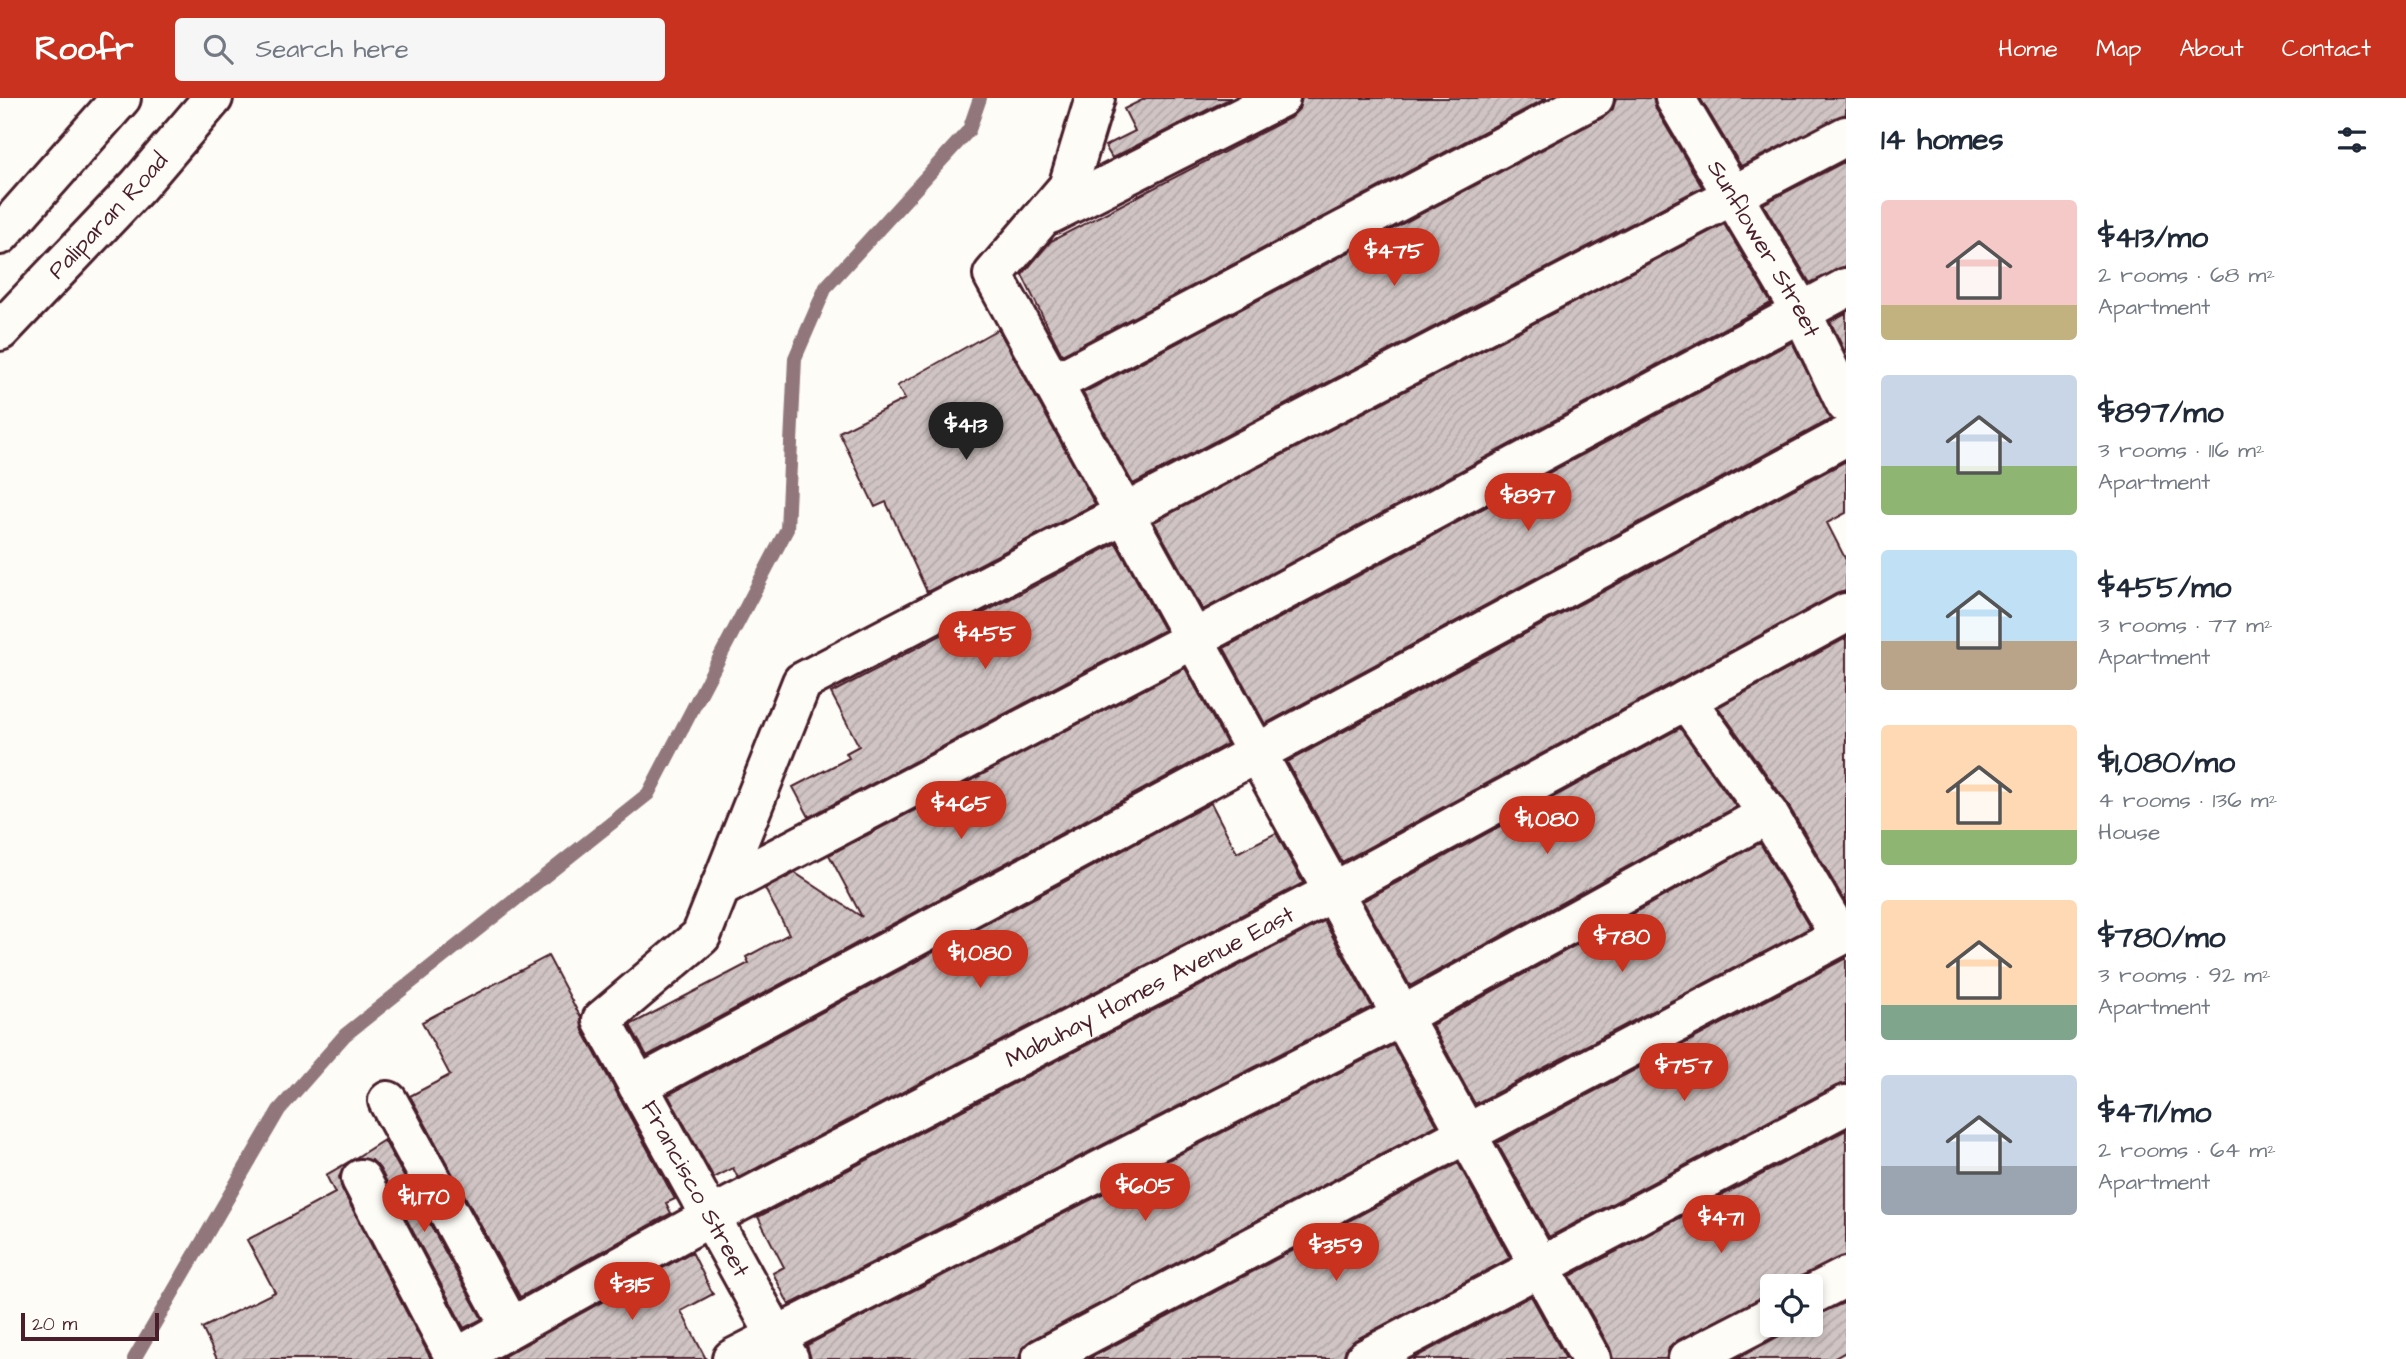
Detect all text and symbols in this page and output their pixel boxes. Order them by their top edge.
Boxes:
search box [175,18,665,81]
text: Roofr [35,26,133,72]
icon: search [199,30,237,68]
text: Search here [255,31,409,67]
text: Home [1998,32,2058,66]
text: Map [2096,32,2141,66]
text: About [2179,32,2244,66]
text: Contact [2282,32,2371,66]
text: 14 homes [1881,119,2004,161]
icon: filters [2333,121,2371,159]
street label: Paliparan Road [41,145,176,287]
street label: Sunflower Street [1698,154,1829,344]
text: $413/mo [2098,217,2208,259]
pin: $475 [1353,228,1435,288]
icon: home [1937,228,2021,312]
text: $475 [1365,235,1423,267]
text: 2 rooms · 68 m² [2098,259,2275,291]
text: Apartment [2098,291,2210,323]
text: $897/mo [2098,392,2224,434]
pin: $413 [925,402,1007,462]
icon: home [1937,403,2021,487]
text: $413 [944,409,988,441]
text: 3 rooms · 116 m² [2098,434,2265,466]
text: Apartment [2098,466,2210,498]
pin: $897 [1487,474,1569,533]
text: $897 [1501,480,1555,512]
text: $455/mo [2098,567,2231,609]
icon: home [1937,578,2021,662]
text: 3 rooms · 77 m² [2098,609,2273,641]
pin: $455 [944,612,1026,671]
text: $455 [954,618,1016,650]
text: Apartment [2098,641,2210,673]
text: $1,080/mo [2098,742,2235,784]
icon: home [1937,753,2021,837]
pin: $465 [920,782,1002,841]
text: 4 rooms · 136 m² [2098,784,2277,816]
text: $465 [931,788,991,820]
pin: $1,080 [1490,796,1604,856]
text: $1,080 [1515,803,1579,835]
text: House [2098,816,2161,848]
street label: Mabuhay Homes Avenue East [999,898,1301,1077]
pin: $780 [1581,914,1663,974]
text: $780/mo [2098,917,2225,959]
text: $780 [1594,921,1650,953]
icon: home [1937,928,2021,1012]
pin: $1,080 [923,930,1037,990]
text: $1,080 [948,937,1012,969]
text: 3 rooms · 92 m² [2098,959,2271,991]
text: Apartment [2098,991,2210,1023]
pin: $757 [1643,1044,1725,1103]
text: $757 [1655,1050,1713,1082]
text: $471/mo [2098,1092,2211,1134]
street label: Francisco Street [632,1094,758,1284]
icon: home [1937,1103,2021,1187]
text: 2 rooms · 64 m² [2098,1134,2276,1166]
pin: $605 [1104,1164,1186,1223]
text: Apartment [2098,1166,2210,1198]
text: $605 [1116,1170,1174,1202]
pin: $1,170 [367,1174,481,1234]
text: $1,170 [398,1181,450,1213]
pin: $471 [1680,1196,1762,1255]
text: $471 [1698,1202,1744,1234]
pin: $359 [1295,1224,1377,1283]
text: $359 [1309,1230,1363,1262]
pin: $315 [591,1262,673,1322]
text: $315 [610,1269,654,1301]
map controls [1760,1274,1823,1337]
button: locate [1760,1274,1823,1337]
scale bar [21,1310,159,1342]
text: 20 m [32,1311,77,1338]

